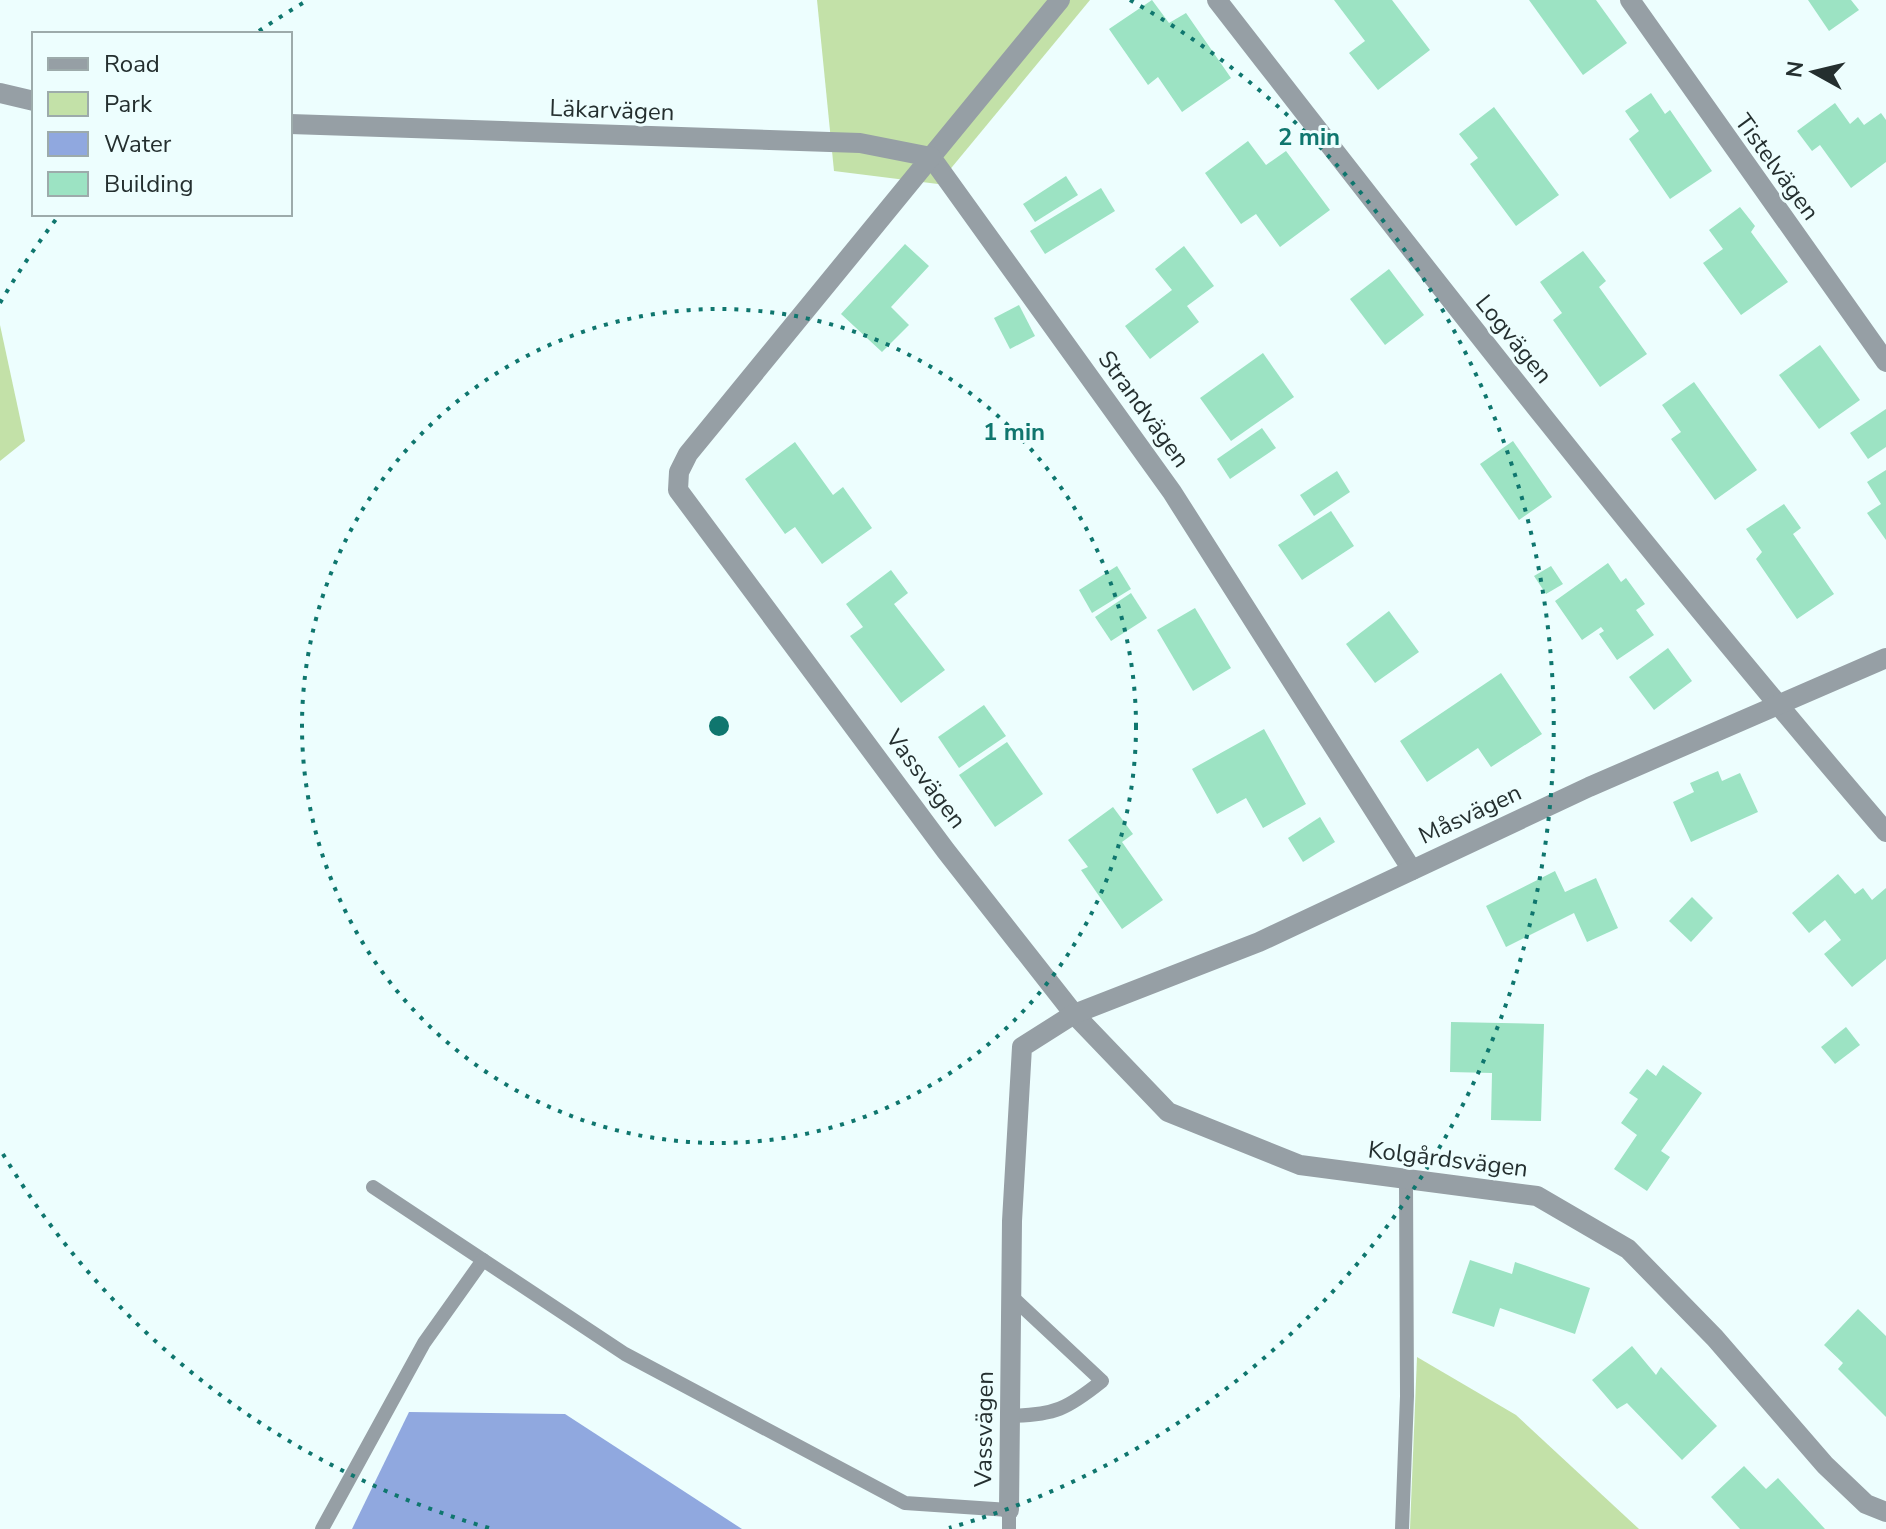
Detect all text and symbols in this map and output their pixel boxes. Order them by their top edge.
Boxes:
legend [32,32,292,216]
north arrow [1774,32,1854,112]
text: Road [104,48,160,80]
text: N [1779,59,1811,80]
text: Park [104,88,153,120]
street label: Läkarvägen [549,92,675,128]
street label: Tistelvägen [1727,107,1827,227]
text: 2 min [1278,121,1340,153]
text: Water [104,128,172,160]
text: Building [104,168,194,200]
street label: Logvägen [1468,288,1560,390]
street label: Strandvägen [1091,344,1197,474]
text: 1 min [983,416,1045,448]
centre of rings [705,712,733,740]
street label: Vassvägen [878,722,974,835]
street label: Måsvägen [1413,776,1527,852]
street label: Kolgårdsvägen [1366,1133,1530,1185]
street label: Vassvägen [967,1371,1001,1488]

